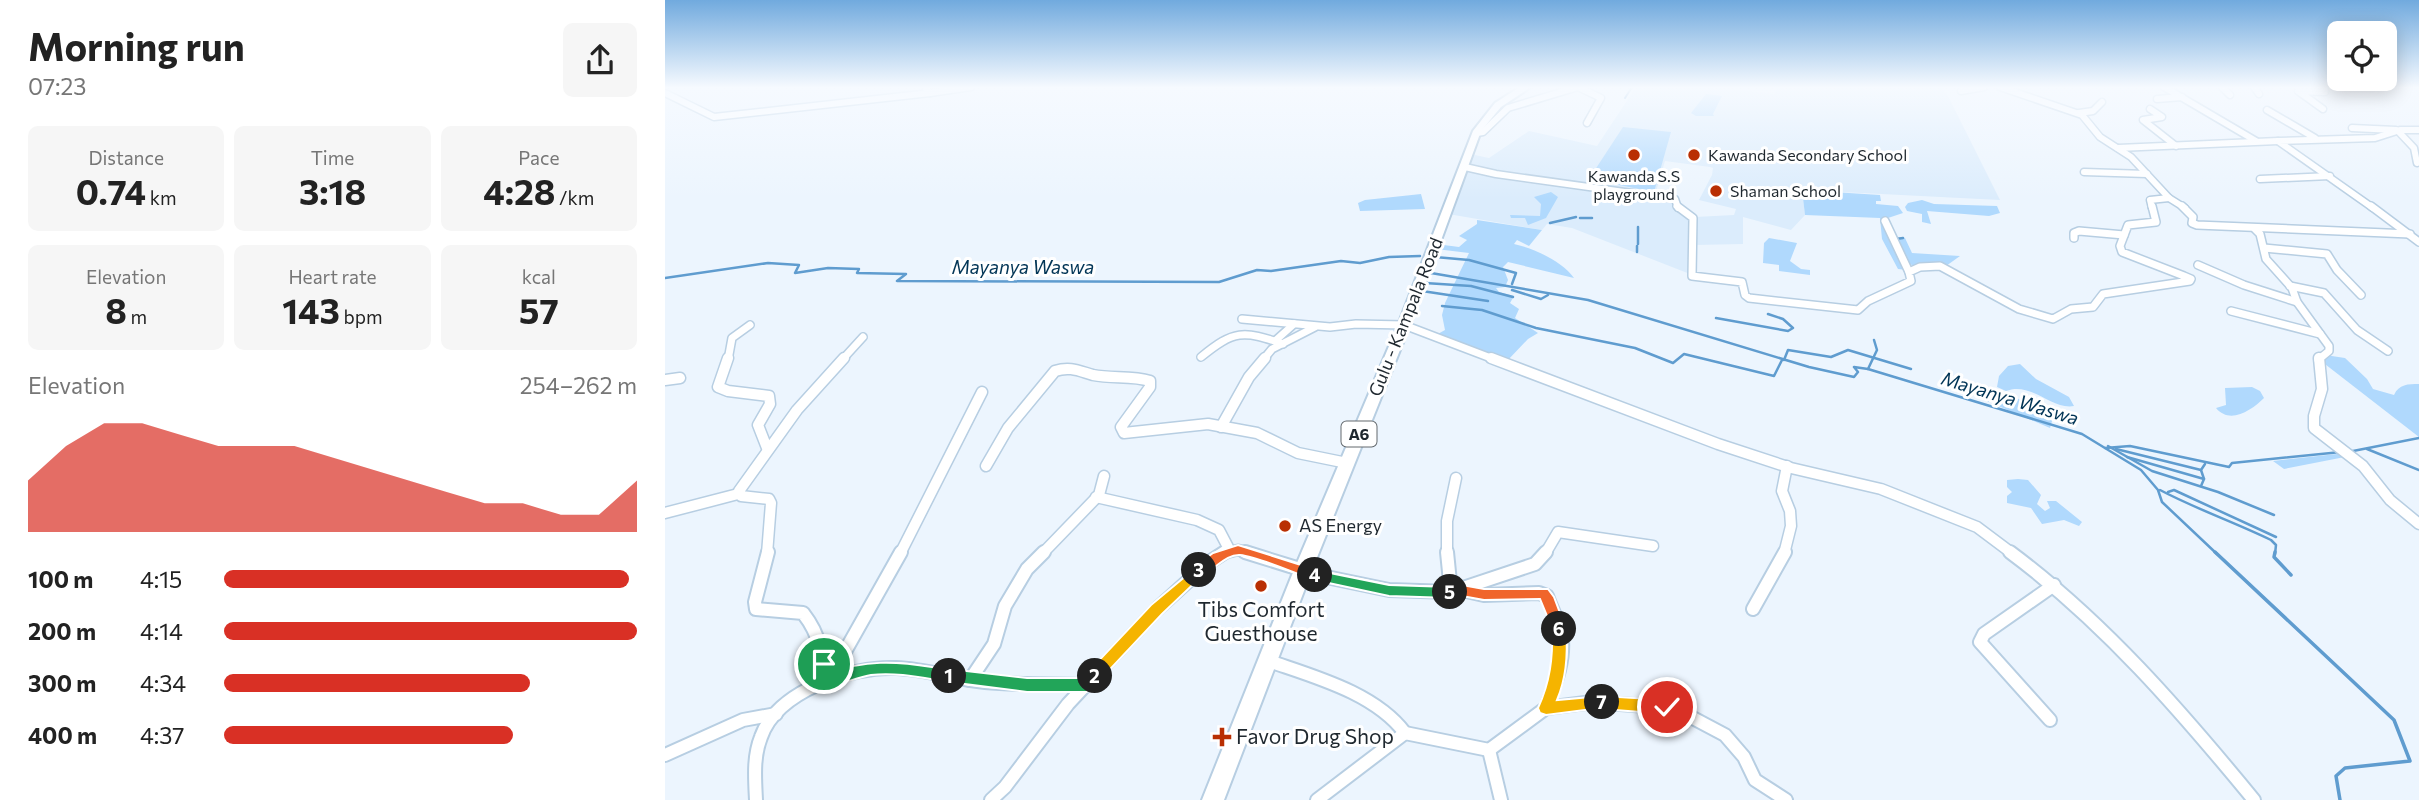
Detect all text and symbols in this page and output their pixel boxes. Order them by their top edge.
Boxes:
map controls [2327,21,2397,91]
button: locate [2327,21,2397,91]
text: Morning run [28,22,245,69]
button: share [563,23,637,97]
text: 07:23 [28,72,86,100]
place label: Kawanda Secondary School [1708,145,1907,164]
text: Distance [88,146,164,169]
text: Time [311,146,354,169]
text: Pace [518,146,559,169]
marker: Kawanda S.S playground [1626,147,1642,163]
marker: Kawanda Secondary School [1686,147,1702,163]
place label: Kawanda S.S playground [1588,166,1680,203]
text: 0.74 [76,169,146,212]
text: 3:18 [299,169,366,212]
text: 4:28 [483,169,555,212]
place label: Shaman School [1730,181,1841,200]
marker: Shaman School [1708,183,1724,199]
text: km [146,186,177,209]
text: /km [555,186,594,209]
street label: Gulu - Kampala Road [1363,234,1447,399]
water label: Mayanya Waswa [952,255,1094,278]
text: Elevation [86,265,166,288]
text: Heart rate [288,265,377,288]
text: kcal [522,265,556,288]
text: 8 [105,288,127,331]
text: 143 [282,288,340,331]
text: 57 [519,288,559,331]
text: m [127,305,147,328]
text: bpm [340,305,383,328]
water label: Mayanya Waswa [1939,366,2082,429]
text: Elevation [28,371,125,399]
text: 254–262 m [520,371,637,399]
road number: A6 [1341,422,1377,446]
place label: AS Energy [1299,514,1382,536]
marker: AS Energy [1277,518,1293,534]
pin: 3 [1181,552,1217,588]
text: 3 [1193,558,1204,581]
pin: 4 [1297,558,1333,592]
text: 4 [1309,563,1320,586]
text: 100 m [28,565,93,593]
text: 4:15 [140,565,182,593]
pin: 5 [1433,574,1467,610]
marker: Tibs Comfort Guesthouse [1253,578,1269,594]
text: 5 [1444,580,1455,603]
place label: Tibs Comfort Guesthouse [1197,596,1325,645]
pin: 6 [1541,612,1577,646]
text: 200 m [28,617,96,645]
text: 4:14 [140,617,183,645]
text: 6 [1553,617,1564,640]
pin [794,634,854,694]
icon: arrive [805,645,843,683]
pin: 1 [931,658,967,694]
pin: 2 [1077,658,1113,694]
text: 1 [944,664,953,687]
text: 2 [1089,664,1100,687]
text: 300 m [28,669,96,697]
text: 4:34 [140,669,186,697]
pin [1637,677,1697,737]
pin: 7 [1585,684,1619,720]
icon: check [1648,688,1686,726]
text: 7 [1596,690,1607,713]
text: 400 m [28,721,97,749]
text: 4:37 [140,721,184,749]
place label: Favor Drug Shop [1236,723,1394,748]
marker: Favor Drug Shop [1214,729,1230,745]

